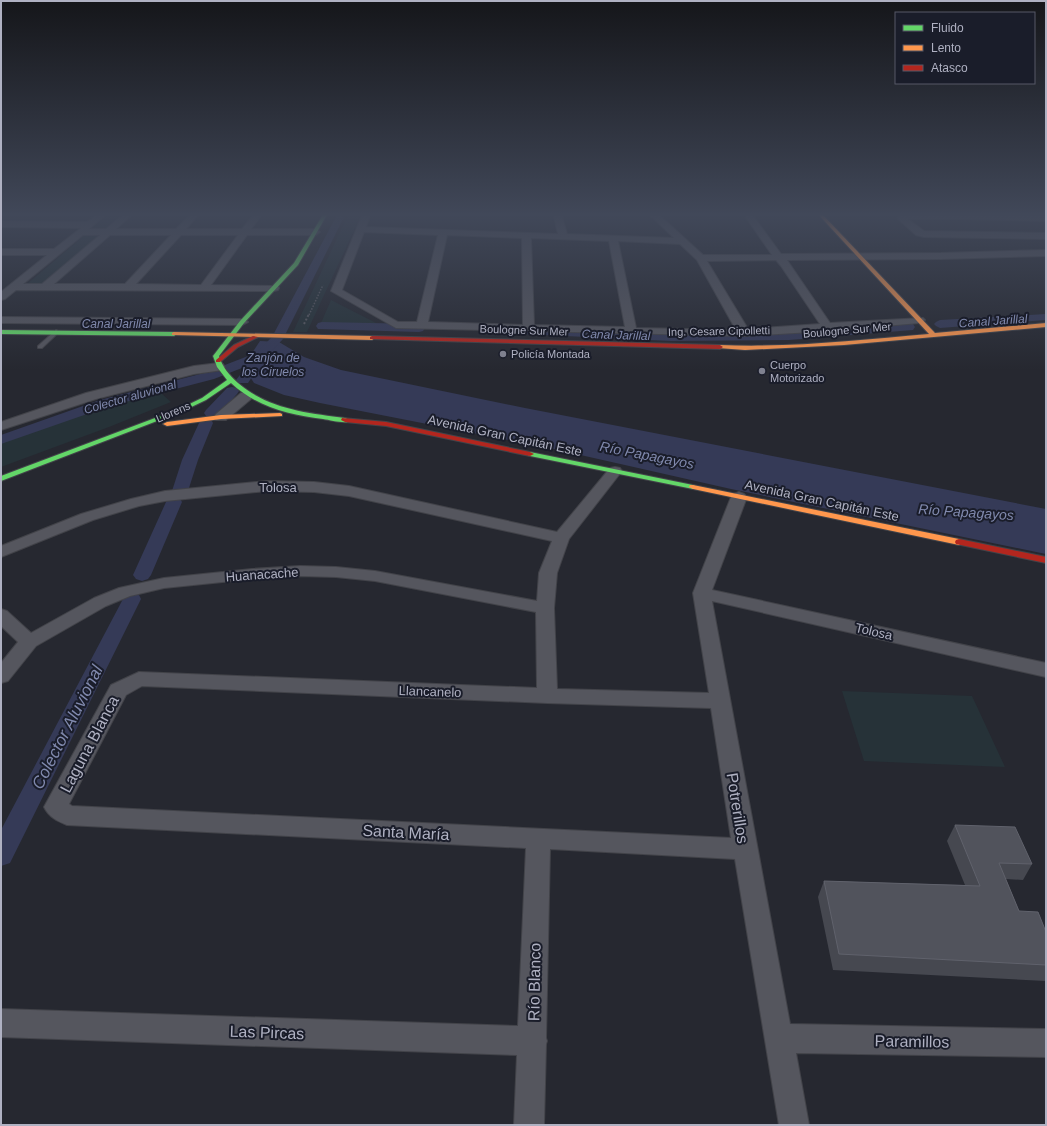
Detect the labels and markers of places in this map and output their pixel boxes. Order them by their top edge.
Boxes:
place label: Policía Montada [511,348,591,360]
marker: Policía Montada [498,349,508,359]
place label: Cuerpo Motorizado [770,359,824,384]
marker: Cuerpo Motorizado [757,366,767,376]

